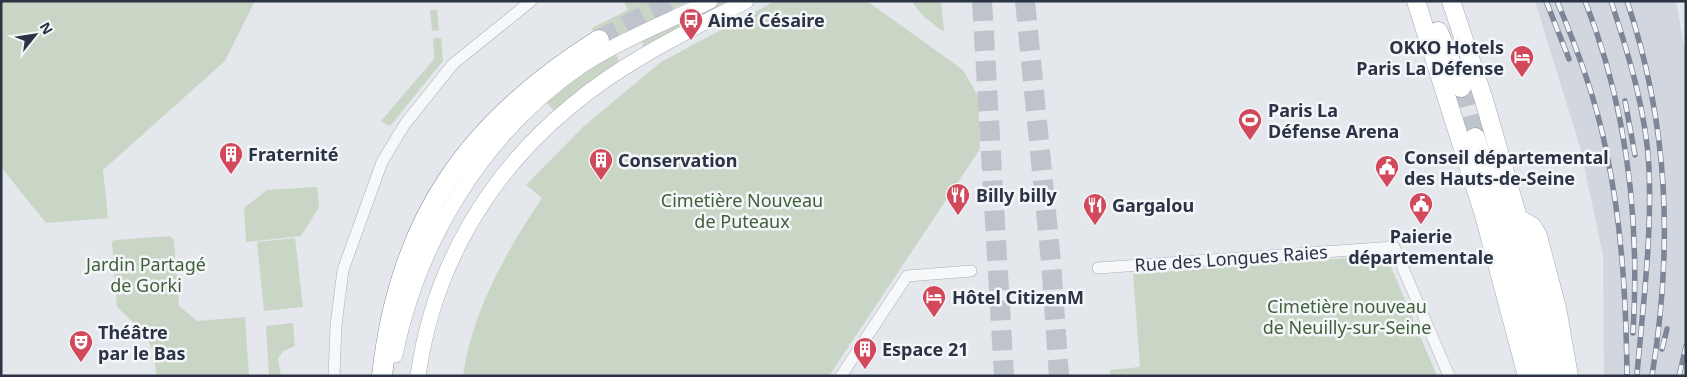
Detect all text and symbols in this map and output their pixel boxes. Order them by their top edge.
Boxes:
bus stop icon: Aimé Césaire [678,7,704,41]
place label: Aimé Césaire [708,8,825,32]
north arrow [10,10,60,60]
text: N [36,19,58,38]
place label: OKKO Hotels Paris La Défense [1356,35,1504,80]
hotel icon: OKKO Hotels Paris La Défense [1509,44,1535,78]
place label: Paris La Défense Arena [1268,98,1399,143]
sports icon: Paris La Défense Arena [1237,107,1263,141]
building icon: Fraternité [218,141,244,175]
place label: Fraternité [248,142,339,166]
place label: Conseil départemental des Hauts-de-Seine [1404,145,1609,190]
building icon: Conservation [588,147,614,181]
place label: Conservation [618,148,738,172]
public building icon: Conseil départemental des Hauts-de-Seine [1374,154,1400,188]
restaurant icon: Billy billy [945,182,971,216]
place label: Billy billy [976,183,1058,207]
park label: Cimetière Nouveau de Puteaux [661,188,823,233]
public building icon: Paierie départementale [1408,191,1434,225]
restaurant icon: Gargalou [1082,192,1108,226]
place label: Gargalou [1112,193,1194,217]
place label: Paierie départementale [1348,224,1494,269]
street label: Rue des Longues Raies [1134,239,1328,277]
park label: Jardin Partagé de Gorki [84,252,206,297]
hotel icon: Hôtel CitizenM [921,284,947,318]
place label: Hôtel CitizenM [952,285,1084,309]
park label: Cimetière nouveau de Neuilly-sur-Seine [1263,294,1431,339]
place label: Théâtre par le Bas [98,320,185,365]
theatre icon: Théâtre par le Bas [68,329,94,363]
building icon: Espace 21 [852,336,878,370]
place label: Espace 21 [882,337,969,361]

